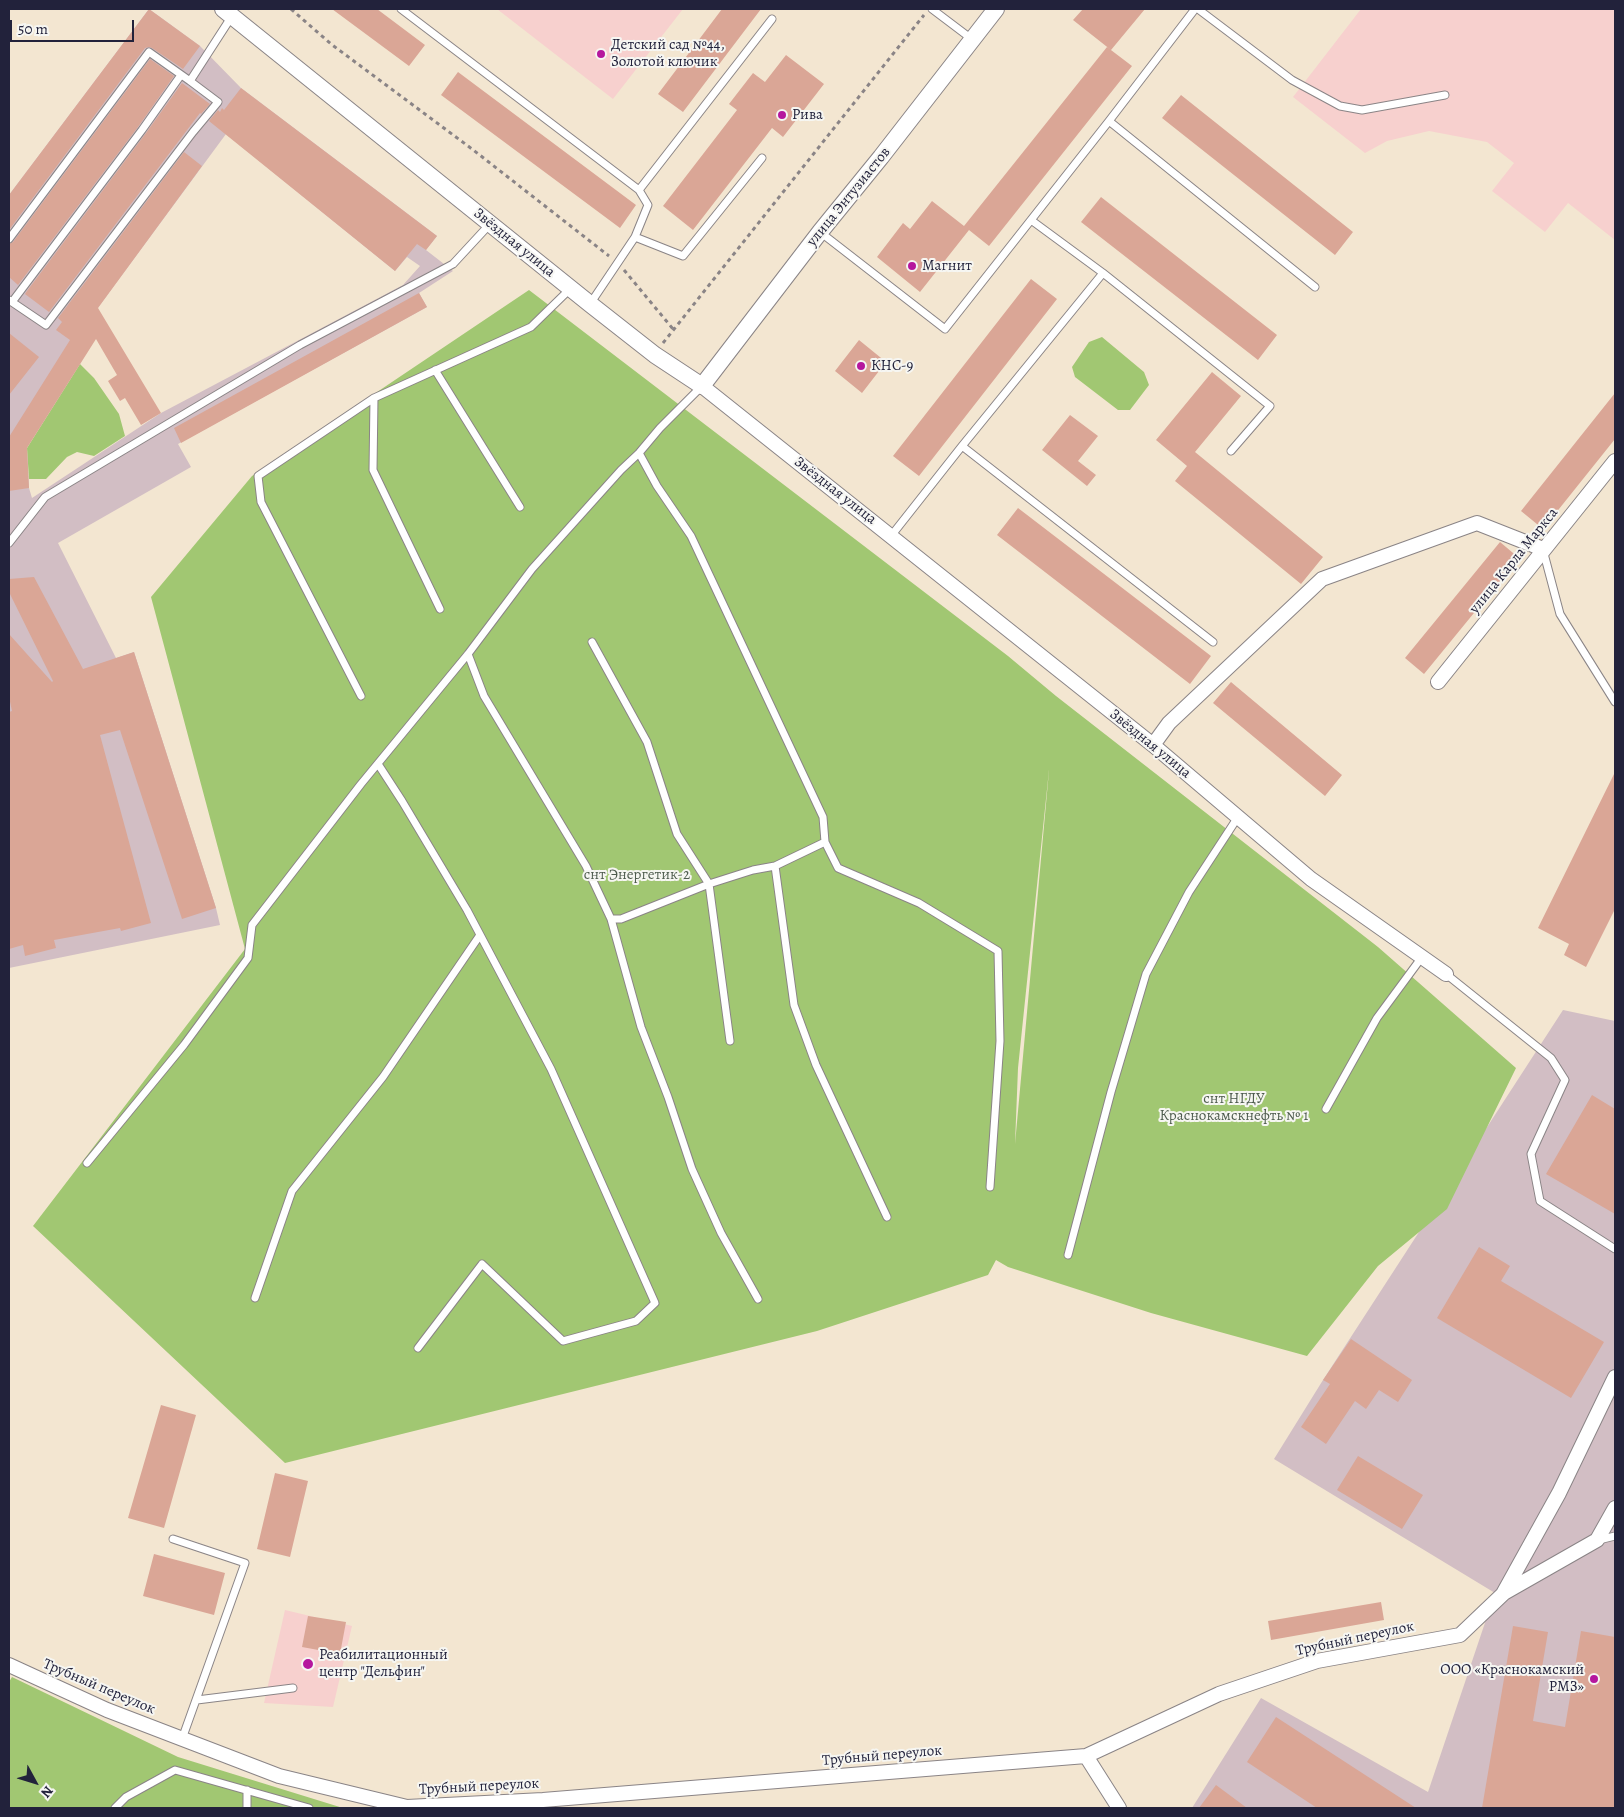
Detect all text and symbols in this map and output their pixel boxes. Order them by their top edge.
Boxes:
scale bar [12,10,136,42]
text: 50 m [18,19,48,39]
place label: Детский сад №44, Золотой ключик [611,36,725,71]
marker: Детский сад №44, Золотой ключик [595,48,607,60]
place label: Рива [792,106,823,124]
marker: Рива [776,109,788,121]
street label: улица Энтузиастов [803,144,895,250]
street label: Звёздная улица [470,205,558,281]
place label: Магнит [922,257,972,275]
marker: Магнит [906,260,918,272]
place label: КНС-9 [871,357,913,375]
marker: КНС-9 [855,360,867,372]
street label: Звёздная улица [790,453,880,529]
street label: улица Карла Маркса [1466,504,1562,618]
street label: Звёздная улица [1106,706,1194,782]
park label: снт Энергетик-2 [584,866,690,884]
park label: снт НГДУ Краснокамскнефть № 1 [1160,1090,1308,1125]
street label: Трубный переулок [1294,1618,1416,1660]
place label: Реабилитационный центр "Дельфин" [319,1646,448,1681]
street label: Трубный переулок [40,1655,158,1719]
marker: Реабилитационный центр "Дельфин" [301,1657,315,1671]
place label: ООО «Краснокамский РМЗ» [1440,1661,1584,1696]
marker: ООО «Краснокамский РМЗ» [1588,1673,1600,1685]
street label: Трубный переулок [821,1742,943,1770]
north arrow [10,1757,60,1807]
street label: Трубный переулок [418,1775,540,1799]
text: N [36,1782,58,1802]

